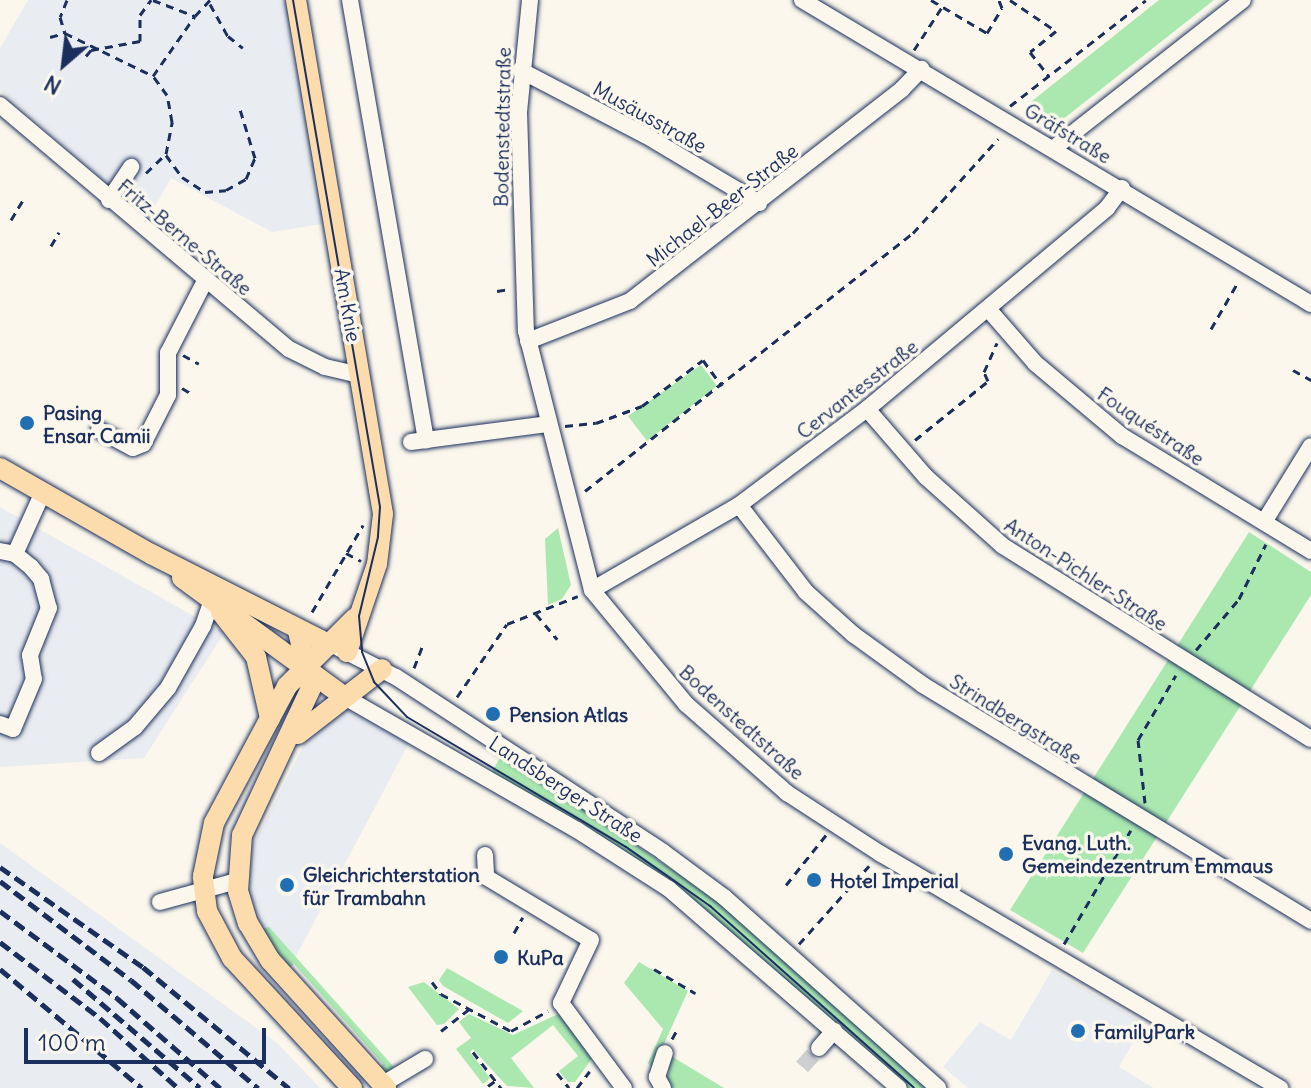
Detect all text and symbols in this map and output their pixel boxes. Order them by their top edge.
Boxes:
north arrow [24,24,104,104]
street label: Bodenstedtstraße [489,47,515,207]
text: N [39,69,66,101]
street label: Musäusstraße [589,76,711,158]
street label: Gräfstraße [1020,98,1116,168]
street label: Michael-Beer-Straße [641,138,803,272]
street label: Fritz-Berne-Straße [113,174,257,300]
street label: Am Knie [330,266,366,344]
street label: Cervantesstraße [792,334,922,444]
street label: Fouquéstraße [1093,382,1209,470]
place label: Pasing Ensar Camii [43,400,151,447]
marker: Pasing Ensar Camii [18,414,36,432]
street label: Anton-Pichler-Straße [1000,512,1172,636]
street label: Bodenstedtstraße [674,660,810,784]
street label: Strindbergstraße [945,669,1087,769]
place label: Pension Atlas [509,702,628,726]
marker: Pension Atlas [484,705,502,723]
street label: Landsberger Straße [485,731,647,847]
place label: Evang. Luth. Gemeindezentrum Emmaus [1022,830,1273,877]
marker: Evang. Luth. Gemeindezentrum Emmaus [997,845,1015,863]
place label: Gleichrichterstation für Trambahn [303,862,480,909]
place label: Hotel Imperial [830,868,959,892]
marker: Hotel Imperial [805,871,823,889]
marker: Gleichrichterstation für Trambahn [278,876,296,894]
place label: KuPa [517,945,564,969]
marker: KuPa [492,948,510,966]
scale bar [28,1012,270,1062]
place label: FamilyPark [1094,1019,1195,1043]
marker: FamilyPark [1069,1022,1087,1040]
text: 100 m [38,1027,106,1057]

